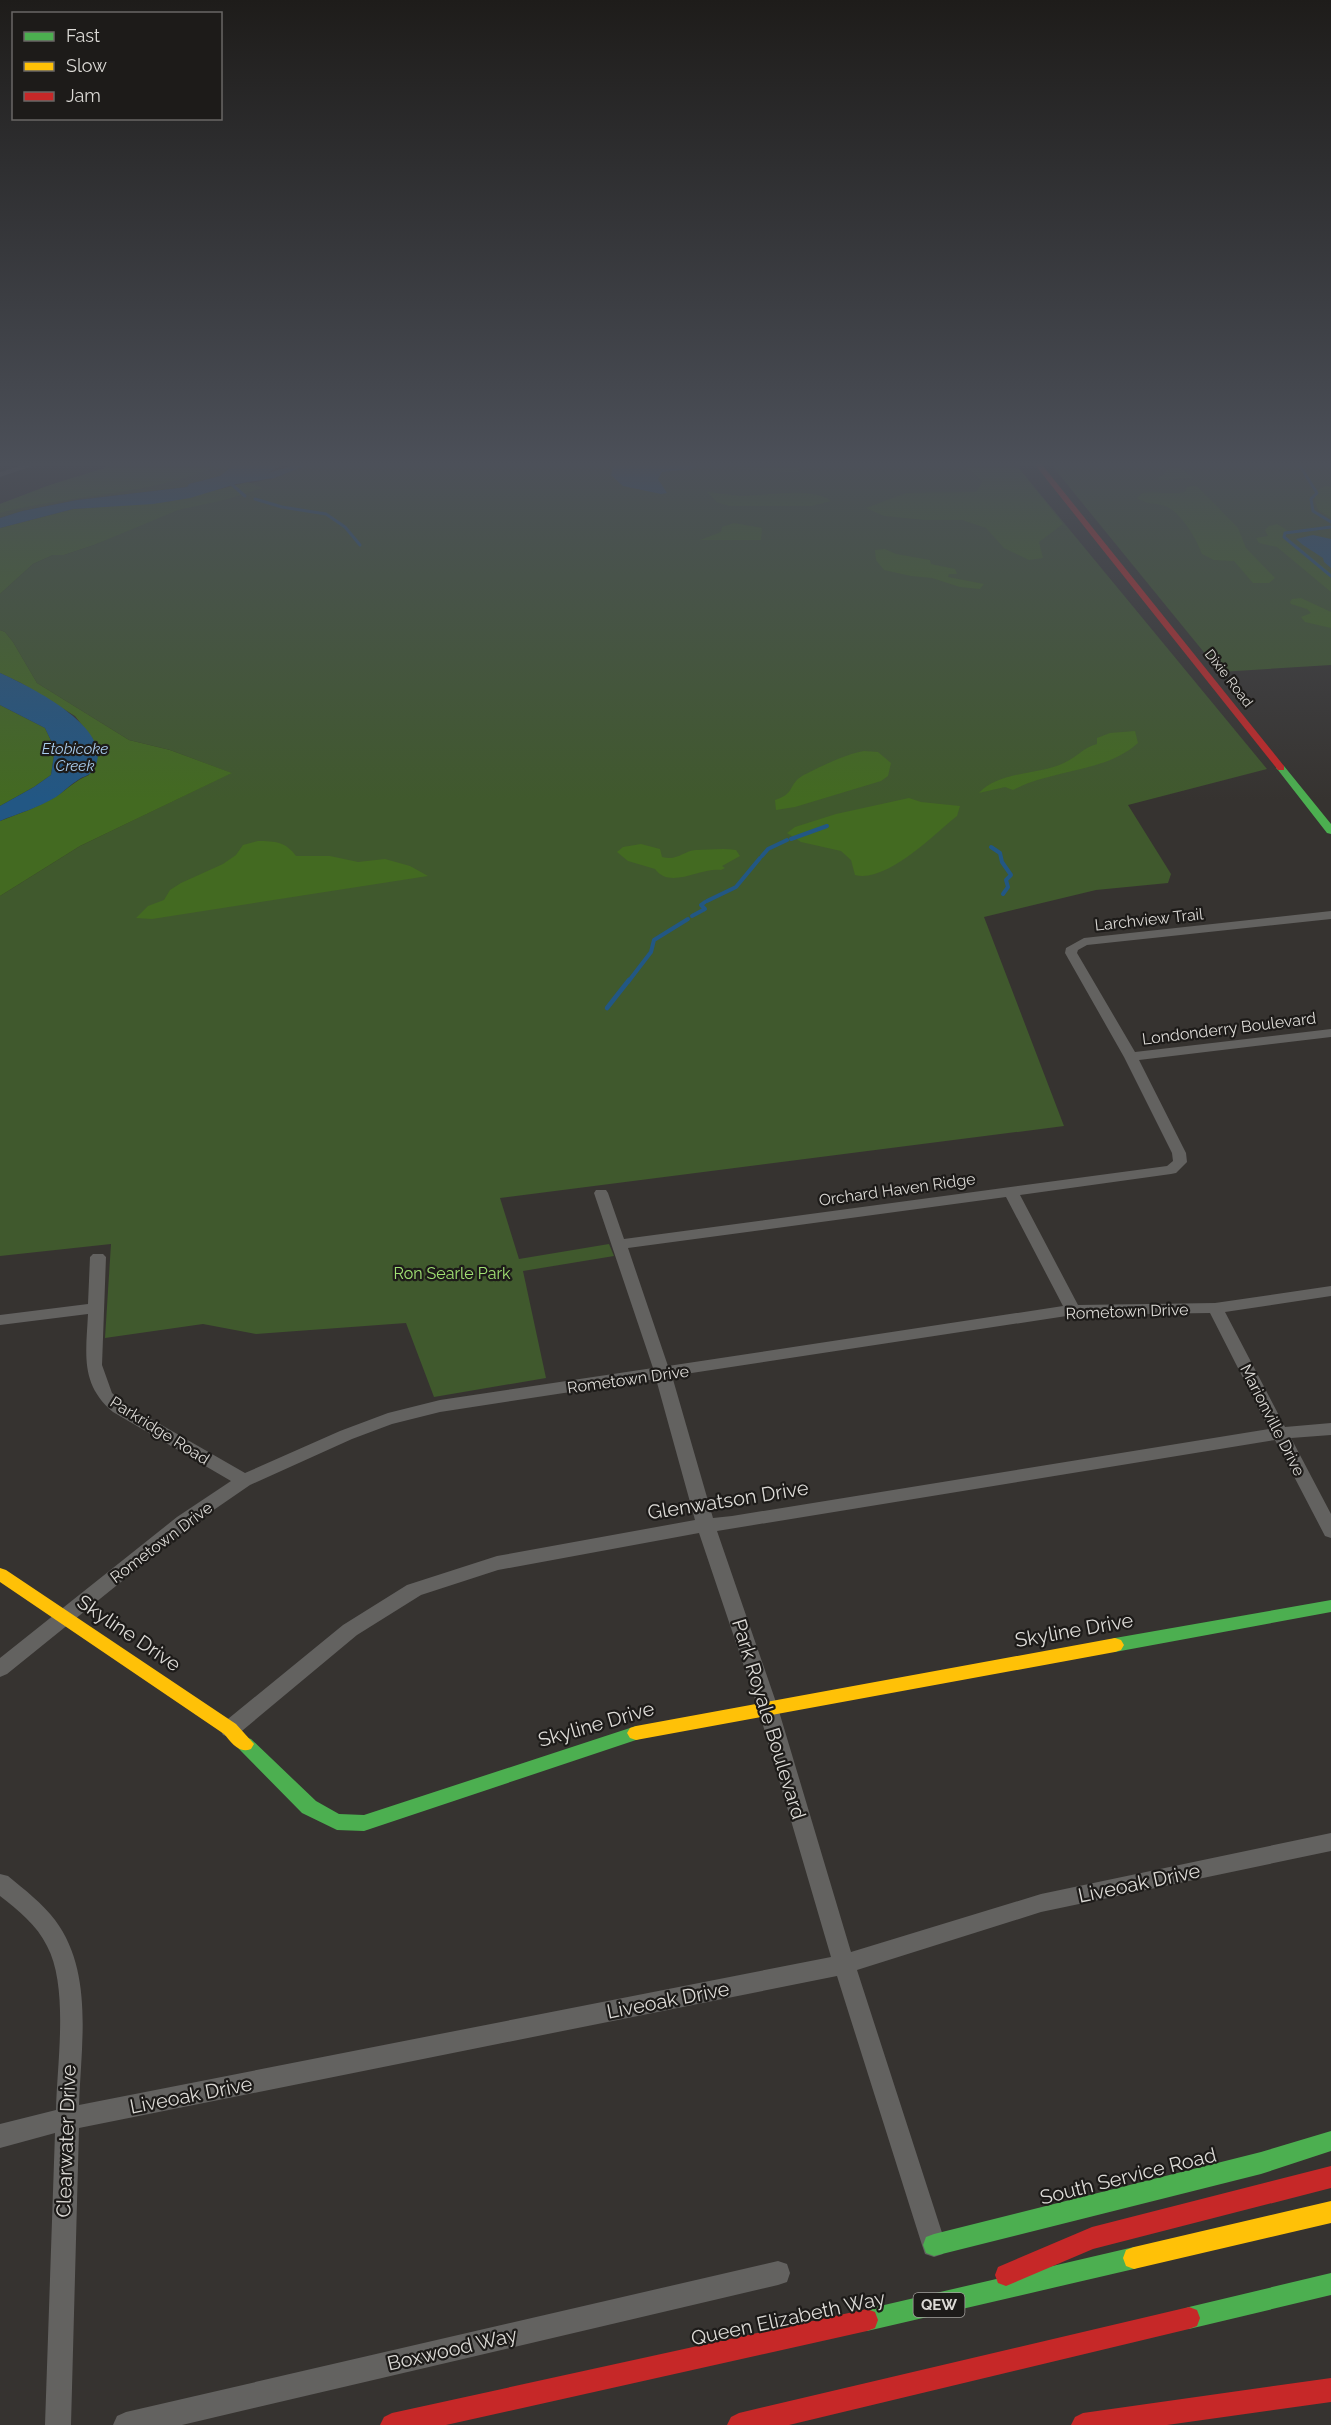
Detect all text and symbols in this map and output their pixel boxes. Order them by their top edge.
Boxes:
legend [12,12,222,120]
text: Fast [66,25,100,46]
text: Slow [66,55,107,76]
text: Jam [66,85,101,106]
street label: Dixie Road [1202,646,1256,710]
water label: Etobicoke Creek [42,740,108,775]
street label: Larchview Trail [1094,904,1205,935]
street label: Londonderry Boulevard [1141,1008,1317,1049]
street label: Orchard Haven Ridge [818,1169,977,1210]
park label: Ron Searle Park [393,1264,511,1283]
street label: Rometown Drive [1065,1300,1189,1323]
street label: Marionville Drive [1236,1361,1309,1479]
street label: Rometown Drive [566,1362,690,1397]
street label: Parkridge Road [107,1392,213,1469]
street label: Glenwatson Drive [646,1475,810,1525]
street label: Rometown Drive [107,1498,216,1587]
street label: Skyline Drive [73,1590,185,1677]
street label: Skyline Drive [1013,1608,1135,1652]
street label: Park Royale Boulevard [727,1616,811,1822]
street label: Skyline Drive [535,1696,657,1752]
street label: Liveoak Drive [1076,1858,1203,1908]
street label: Liveoak Drive [605,1976,732,2024]
street label: Clearwater Drive [51,2064,81,2218]
street label: Liveoak Drive [128,2071,255,2119]
street label: South Service Road [1037,2142,1219,2210]
street label: Queen Elizabeth Way [689,2286,887,2350]
road number: QEW [914,2293,964,2317]
street label: Boxwood Way [385,2322,519,2376]

